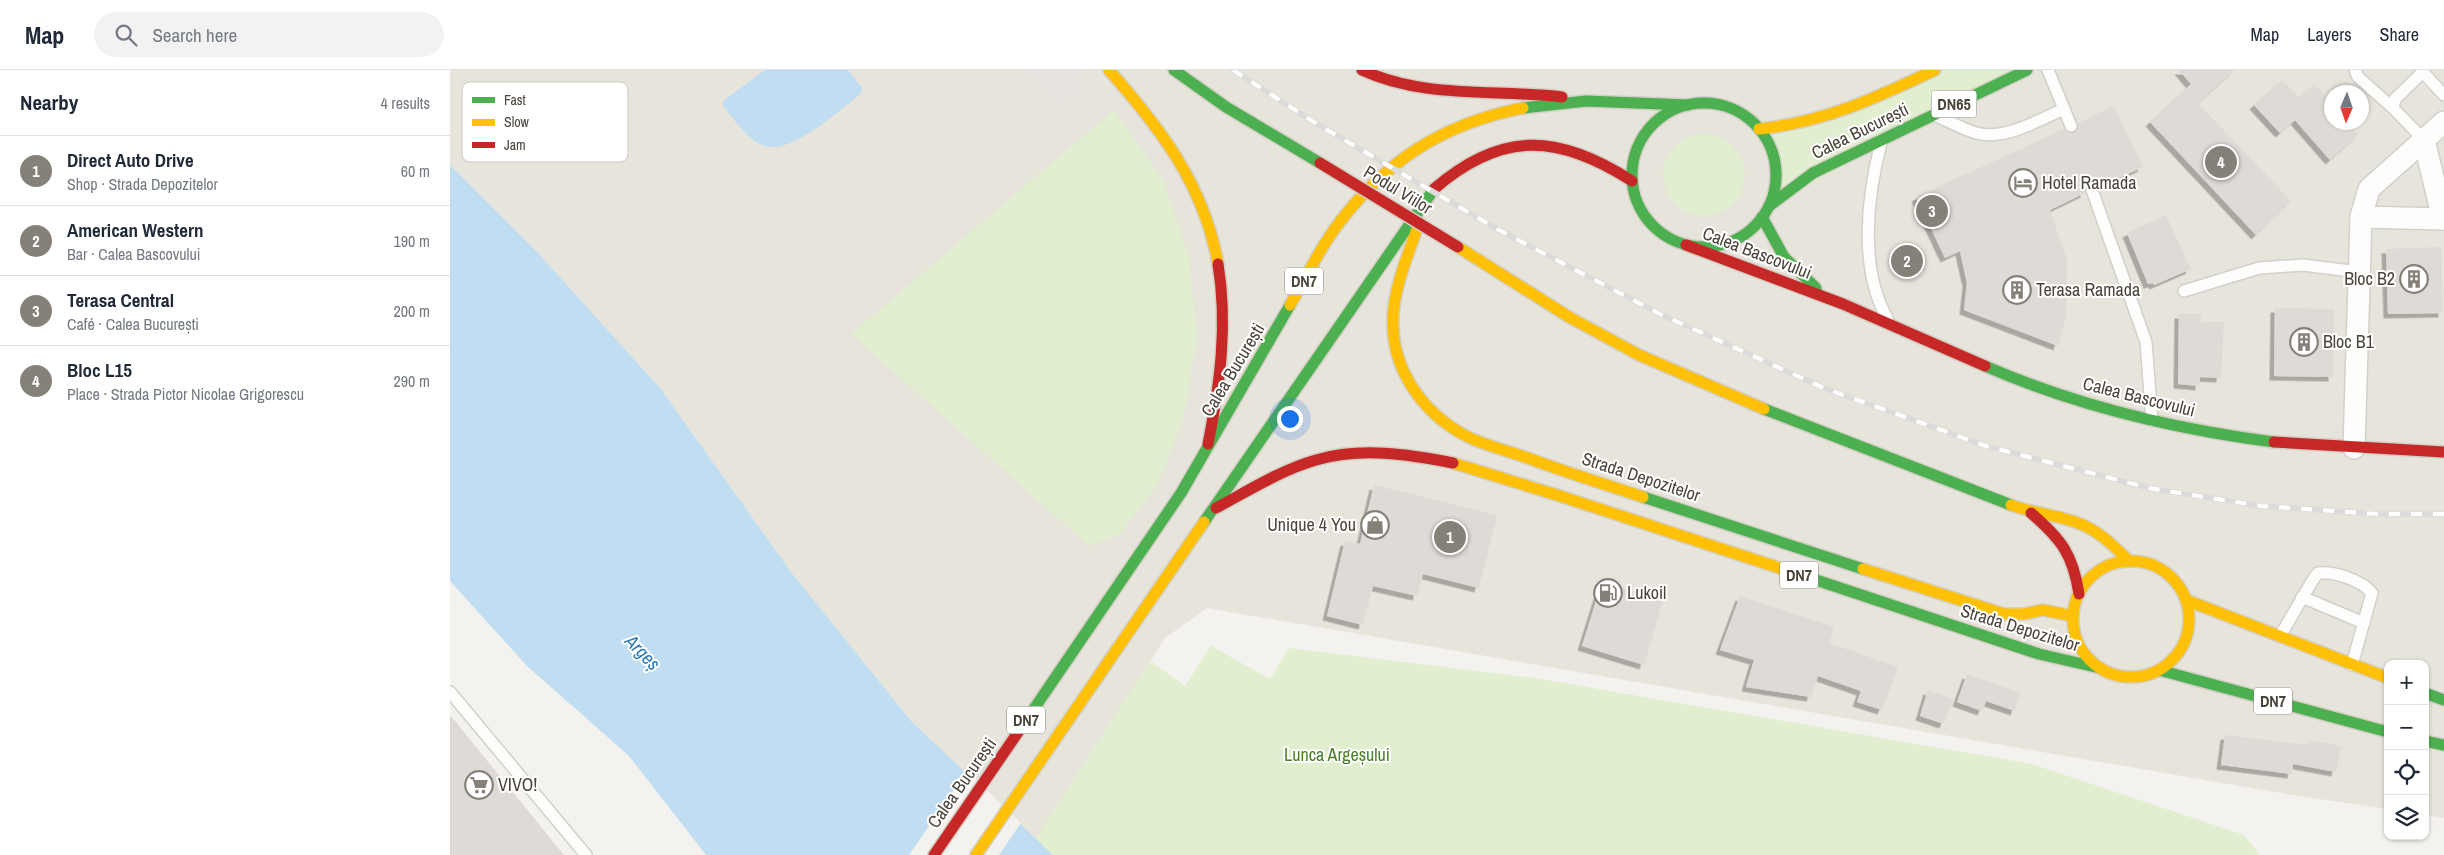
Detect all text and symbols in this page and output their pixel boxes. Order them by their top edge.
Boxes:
search box [94,12,444,57]
text: Map [25,19,64,51]
icon: search [112,21,140,49]
text: Search here [152,22,237,48]
text: Map [2251,22,2279,47]
text: Layers [2307,22,2352,47]
text: Share [2380,22,2419,47]
legend [462,82,628,162]
north arrow [2324,85,2369,130]
text: Nearby [20,88,78,117]
road number: DN65 [1932,90,1976,118]
text: Fast [504,91,526,109]
text: 4 results [380,92,430,114]
street label: Calea București [1807,96,1912,165]
text: Slow [504,113,530,131]
text: Jam [504,136,526,154]
pin: 4 [2205,143,2237,181]
text: Direct Auto Drive [67,147,194,173]
street label: Podul Viilor [1359,159,1437,220]
text: 1 [32,160,40,182]
text: 60 m [401,160,430,182]
hotel icon: Hotel Ramada [2008,168,2038,198]
place label: Hotel Ramada [2042,170,2136,195]
text: Shop · Strada Depozitelor [67,173,218,195]
pin: 3 [1916,192,1948,230]
text: American Western [67,217,204,243]
street label: Calea Bascovului [1699,220,1815,285]
text: 2 [32,230,40,252]
text: 190 m [394,230,430,252]
pin: 2 [1891,242,1923,280]
text: Bar · Calea Bascovului [67,243,200,265]
building icon: Bloc B2 [2399,264,2429,294]
place label: Bloc B2 [2344,266,2395,291]
road number: DN7 [1285,268,1323,295]
building icon: Terasa Ramada [2002,275,2032,305]
place label: Terasa Ramada [2036,277,2140,302]
text: Terasa Central [67,287,174,313]
text: 3 [32,300,40,322]
text: 200 m [394,300,430,322]
text: Café · Calea București [67,313,199,335]
street label: Calea București [1195,318,1270,421]
building icon: Bloc B1 [2289,327,2319,357]
place label: Bloc B1 [2323,329,2375,354]
text: Bloc L15 [67,357,132,383]
text: 4 [32,370,40,392]
text: 290 m [394,370,430,392]
street label: Calea Bascovului [2080,370,2198,423]
text: Place · Strada Pictor Nicolae Grigorescu [67,383,304,405]
your location [1277,406,1303,432]
street label: Strada Depozitelor [1579,446,1704,507]
shop icon: Unique 4 You [1360,510,1390,540]
place label: Unique 4 You [1267,512,1356,537]
pin: 1 [1434,518,1466,556]
road number: DN7 [1780,562,1818,588]
fuel station icon: Lukoil [1593,578,1623,608]
place label: Lukoil [1627,580,1666,605]
street label: Strada Depozitelor [1958,598,2083,657]
water label: Argeș [619,628,667,676]
map controls [2384,660,2429,840]
button: + [2384,660,2429,705]
road number: DN7 [2254,688,2292,714]
button: − [2384,705,2429,750]
road number: DN7 [1007,706,1045,734]
street label: Calea București [921,733,1002,833]
park label: Lunca Argeșului [1284,742,1390,767]
button: locate [2384,750,2429,795]
supermarket icon: VIVO! [464,770,494,800]
place label: VIVO! [498,772,537,797]
button: layers [2384,795,2429,840]

